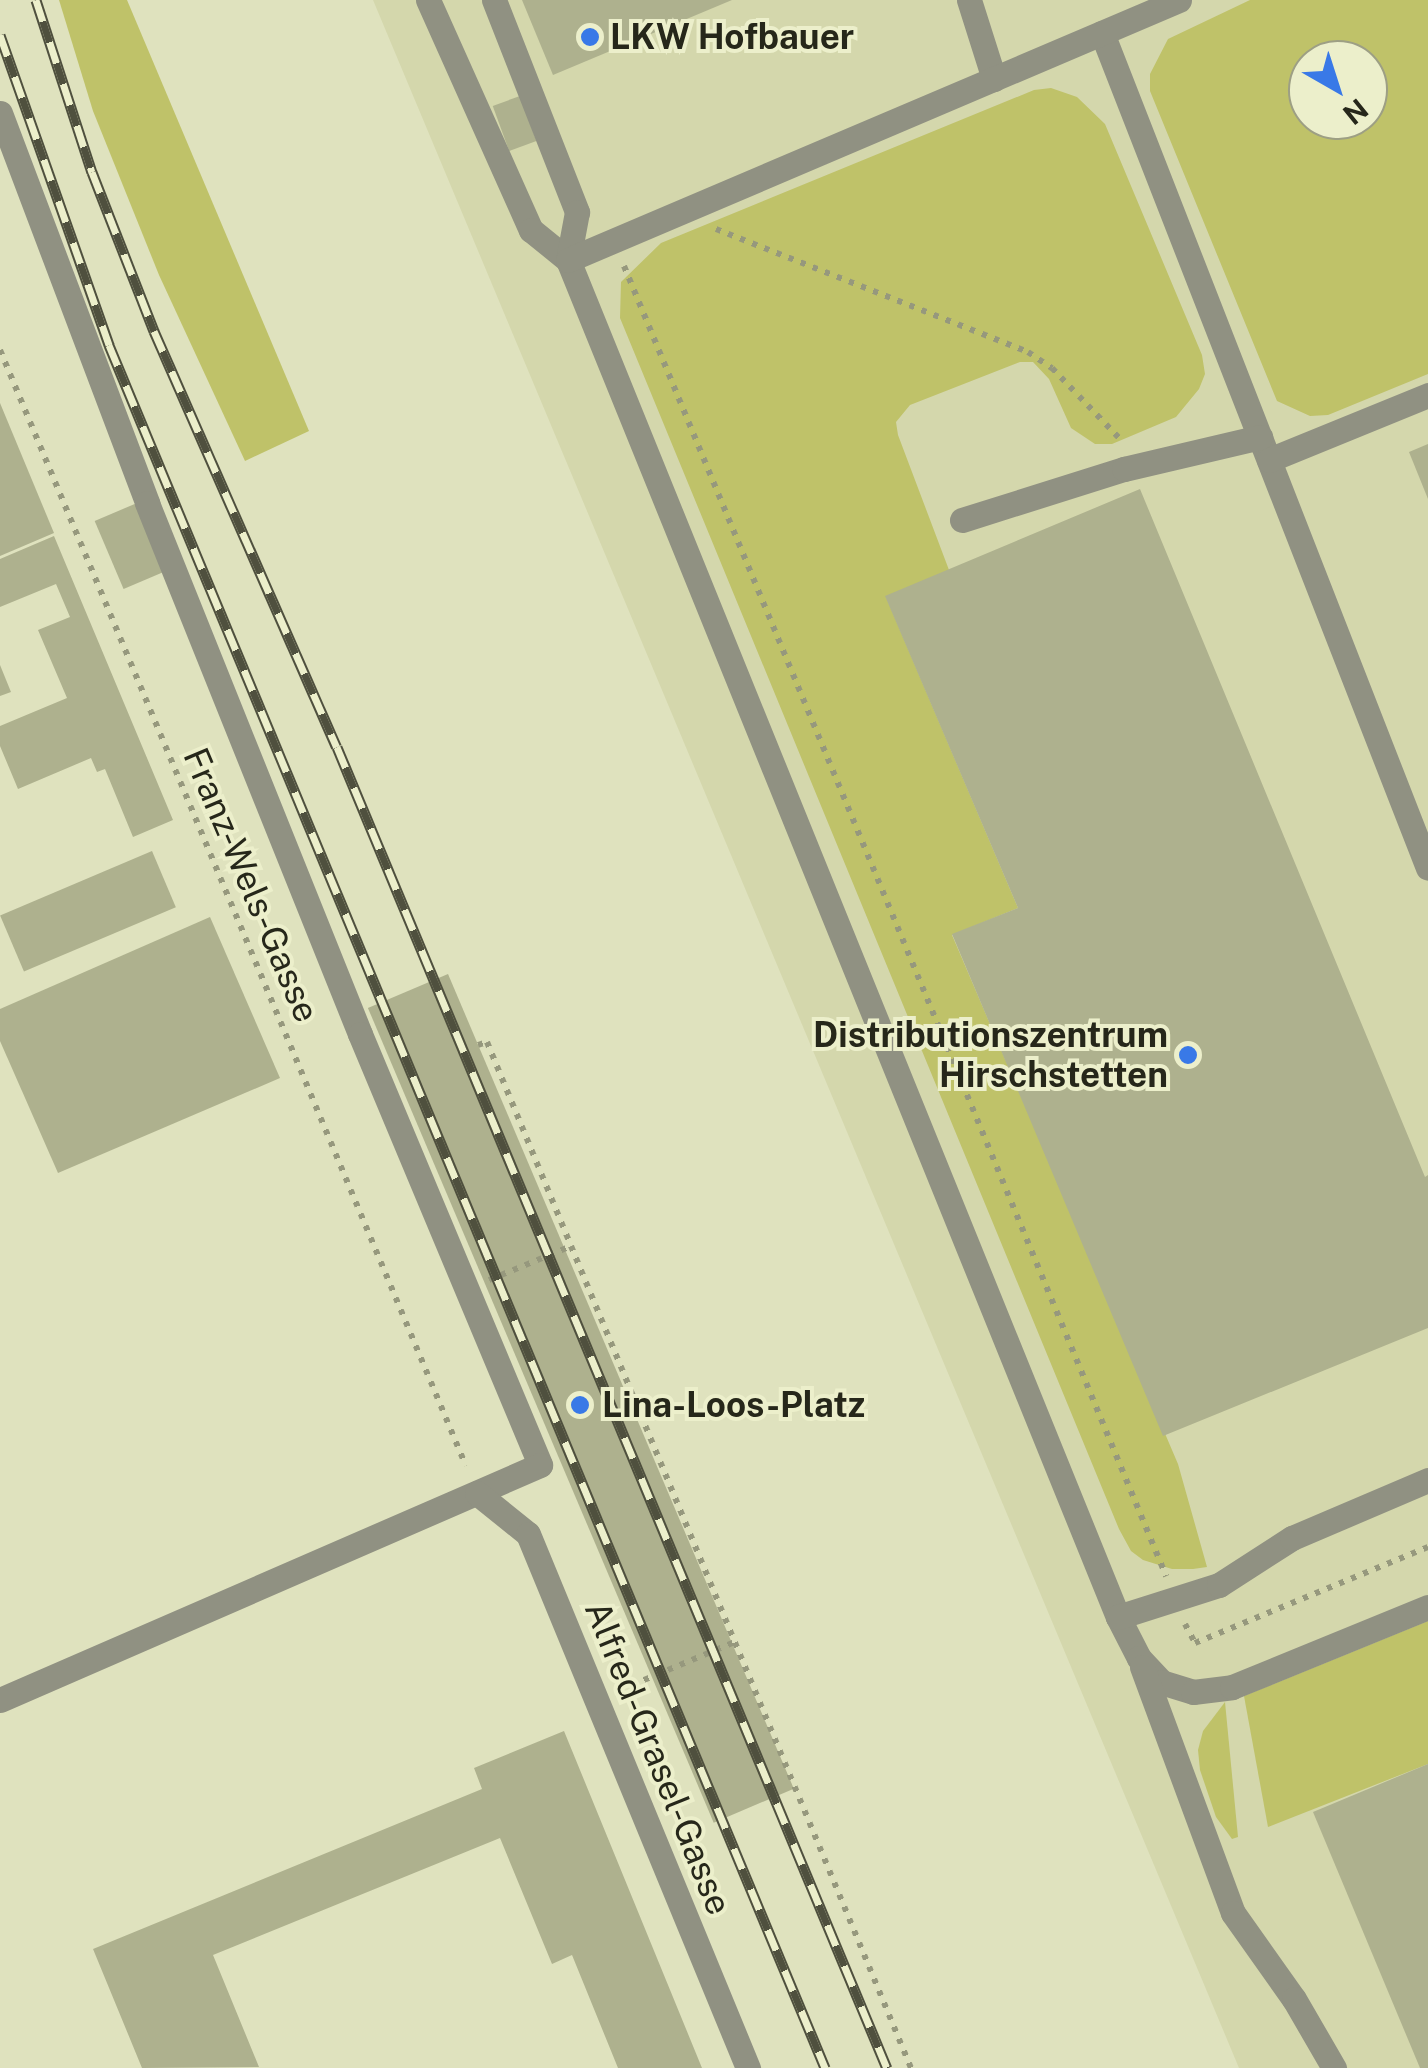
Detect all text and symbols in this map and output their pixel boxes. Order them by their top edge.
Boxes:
place label: LKW Hofbauer [610,16,854,58]
marker: LKW Hofbauer [579,26,601,48]
north arrow [1288,40,1388,140]
text: N [1337,92,1375,132]
street label: Franz-Wels-Gasse [174,742,328,1028]
place label: Distributionszentrum Hirschstetten [813,1014,1168,1096]
marker: Distributionszentrum Hirschstetten [1177,1044,1199,1066]
place label: Lina-Loos-Platz [602,1384,865,1426]
marker: Lina-Loos-Platz [567,1392,593,1418]
street label: Alfred-Grasel-Gasse [576,1595,740,1921]

